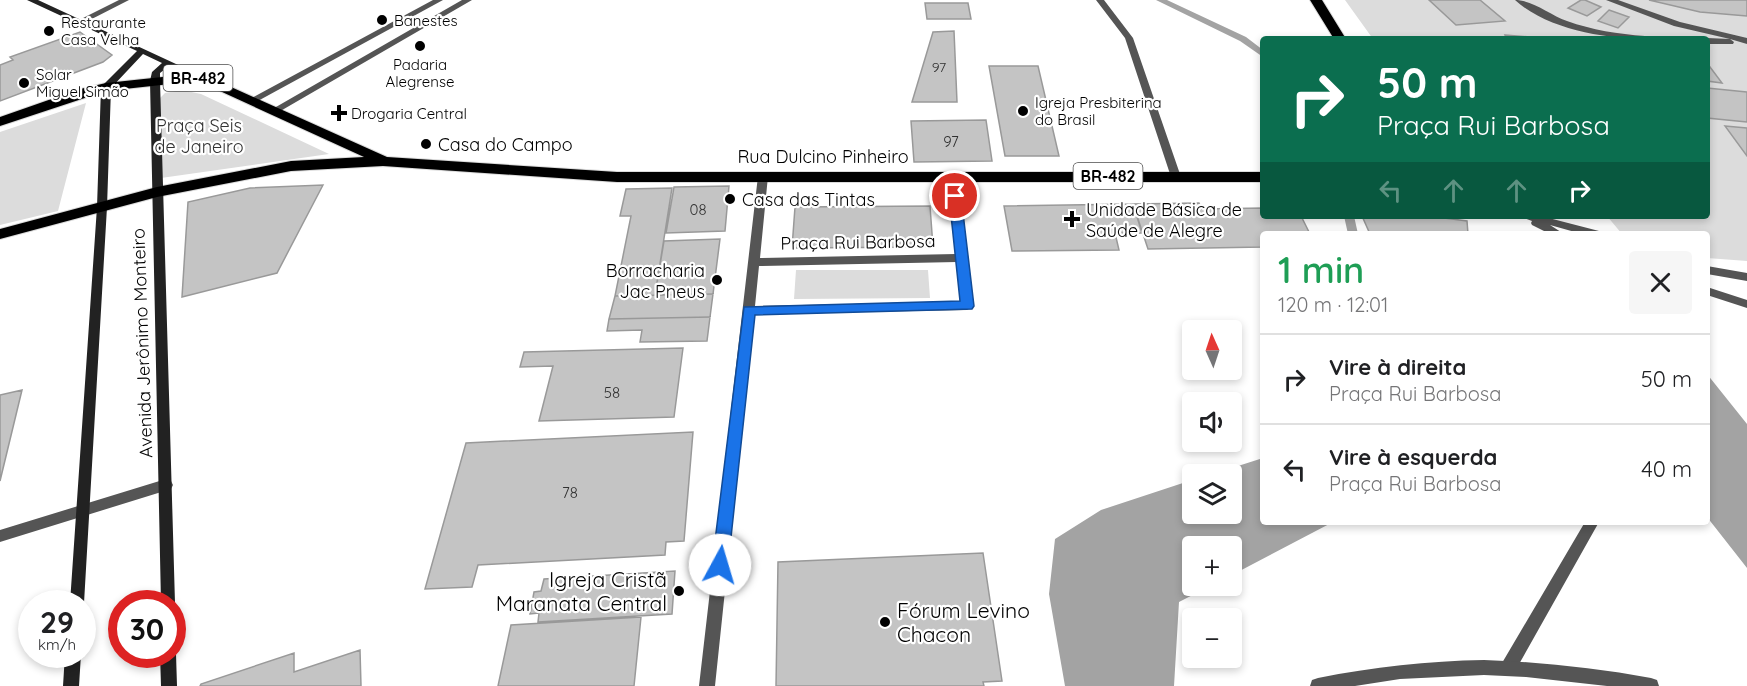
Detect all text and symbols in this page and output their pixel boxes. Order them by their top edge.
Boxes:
place label: Banestes [394,11,458,30]
place label: Restaurante Casa Velha [61,13,146,49]
marker: Banestes [375,13,389,27]
marker: Restaurante Casa Velha [42,24,56,38]
marker: Padaria Alegrense [413,39,427,53]
place label: Padaria Alegrense [386,55,454,91]
text: 50 m [1377,56,1477,109]
house number: 97 [932,58,946,76]
icon: right [1278,60,1356,138]
place label: Solar Miguel Simão [36,65,129,101]
road number: BR-482 [164,65,232,91]
marker: Solar Miguel Simão [17,76,31,90]
place label: Igreja Presbiterina do Brasil [1035,93,1162,129]
place label: Drogaria Central [351,104,467,123]
marker: Igreja Presbiterina do Brasil [1016,104,1030,118]
marker: Drogaria Central [332,106,346,120]
text: Praça Rui Barbosa [1377,108,1610,142]
park label: Praça Seis de Janeiro [154,114,244,158]
house number: 97 [943,132,959,151]
place label: Casa do Campo [438,133,573,156]
marker: Casa do Campo [419,137,433,151]
street label: Rua Dulcino Pinheiro [737,145,909,168]
road number: BR-482 [1074,163,1142,189]
pin [929,170,980,221]
icon: left [1374,174,1407,207]
icon: ahead [1437,174,1470,207]
icon: ahead [1500,174,1533,207]
icon: right [1563,174,1596,207]
icon: arrive [938,179,971,212]
place label: Casa das Tintas [742,188,875,211]
marker: Casa das Tintas [723,192,737,206]
place label: Unidade Básica de Saúde de Alegre [1086,198,1242,242]
house number: 08 [689,200,707,219]
marker: Unidade Básica de Saúde de Alegre [1063,210,1081,228]
street label: Avenida Jerônimo Monteiro [126,228,158,458]
street label: Praça Rui Barbosa [780,229,936,255]
text: 1 min [1278,247,1364,292]
button: close [1629,251,1692,314]
place label: Borracharia Jac Pneus [606,259,705,303]
marker: Borracharia Jac Pneus [710,273,724,287]
text: 120 m · 12:01 [1278,292,1388,317]
north arrow [1182,320,1242,380]
map controls [1182,320,1242,668]
text: Vire à direita [1329,353,1466,381]
icon: right [1278,363,1311,396]
text: 50 m [1641,365,1692,393]
text: Praça Rui Barbosa [1329,381,1501,406]
house number: 58 [604,383,620,402]
button: sound [1182,392,1242,452]
text: Vire à esquerda [1329,443,1497,471]
icon: left [1278,453,1311,486]
text: 40 m [1641,455,1692,483]
button: layers [1182,464,1242,524]
text: Praça Rui Barbosa [1329,471,1501,496]
house number: 78 [562,483,578,502]
position arrow [688,533,752,597]
button: + [1182,536,1242,596]
place label: Igreja Cristã Maranata Central [496,566,667,616]
marker: Igreja Cristã Maranata Central [672,584,686,598]
speed limit sign: 30 [108,590,186,668]
place label: Fórum Levino Chacon [897,597,1030,647]
text: 29 [40,603,74,641]
button: − [1182,608,1242,668]
marker: Fórum Levino Chacon [878,615,892,629]
text: km/h [38,635,76,654]

